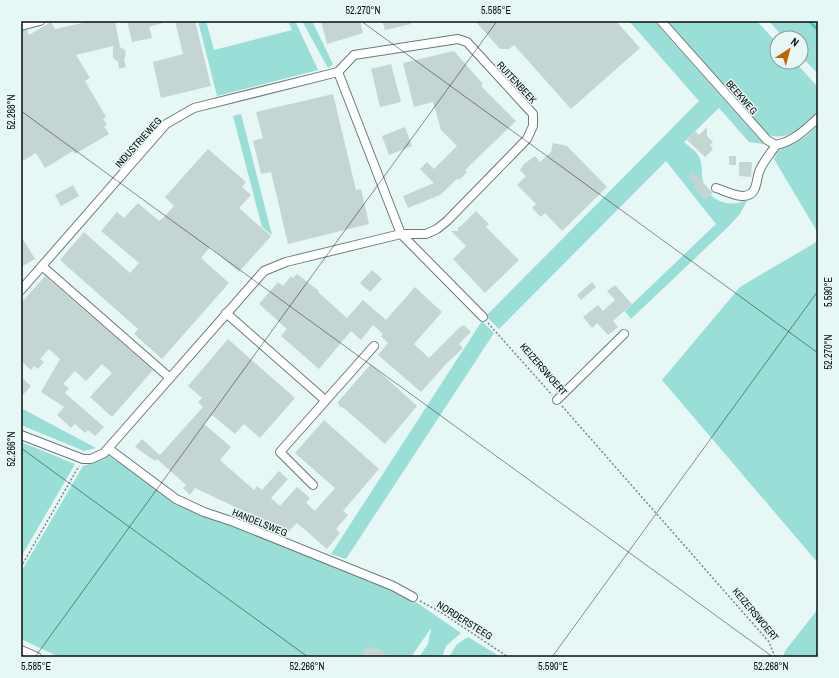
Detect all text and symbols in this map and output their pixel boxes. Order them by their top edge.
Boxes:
text: 52.270°N [346,4,381,17]
text: 5.585°E [481,4,511,17]
north arrow [769,30,809,70]
text: N [788,34,802,49]
street label: RUITENBEEK [494,59,540,106]
street label: BEEKWEG [723,77,760,117]
text: 52.268°N [5,94,18,130]
street label: INDUSTRIEWEG [112,114,165,170]
text: 5.590°E [822,277,835,307]
text: 52.270°N [822,334,835,370]
street label: KEIZERSWOERT [517,340,570,398]
text: 52.266°N [5,431,18,467]
street label: HANDELSWEG [230,506,289,539]
street label: KEIZERSWOERT [730,585,782,644]
street label: NORDERSTEEG [434,598,495,643]
text: 5.585°E [21,660,51,673]
text: 52.266°N [290,660,325,673]
text: 5.590°E [538,660,568,673]
text: 52.268°N [754,660,789,673]

